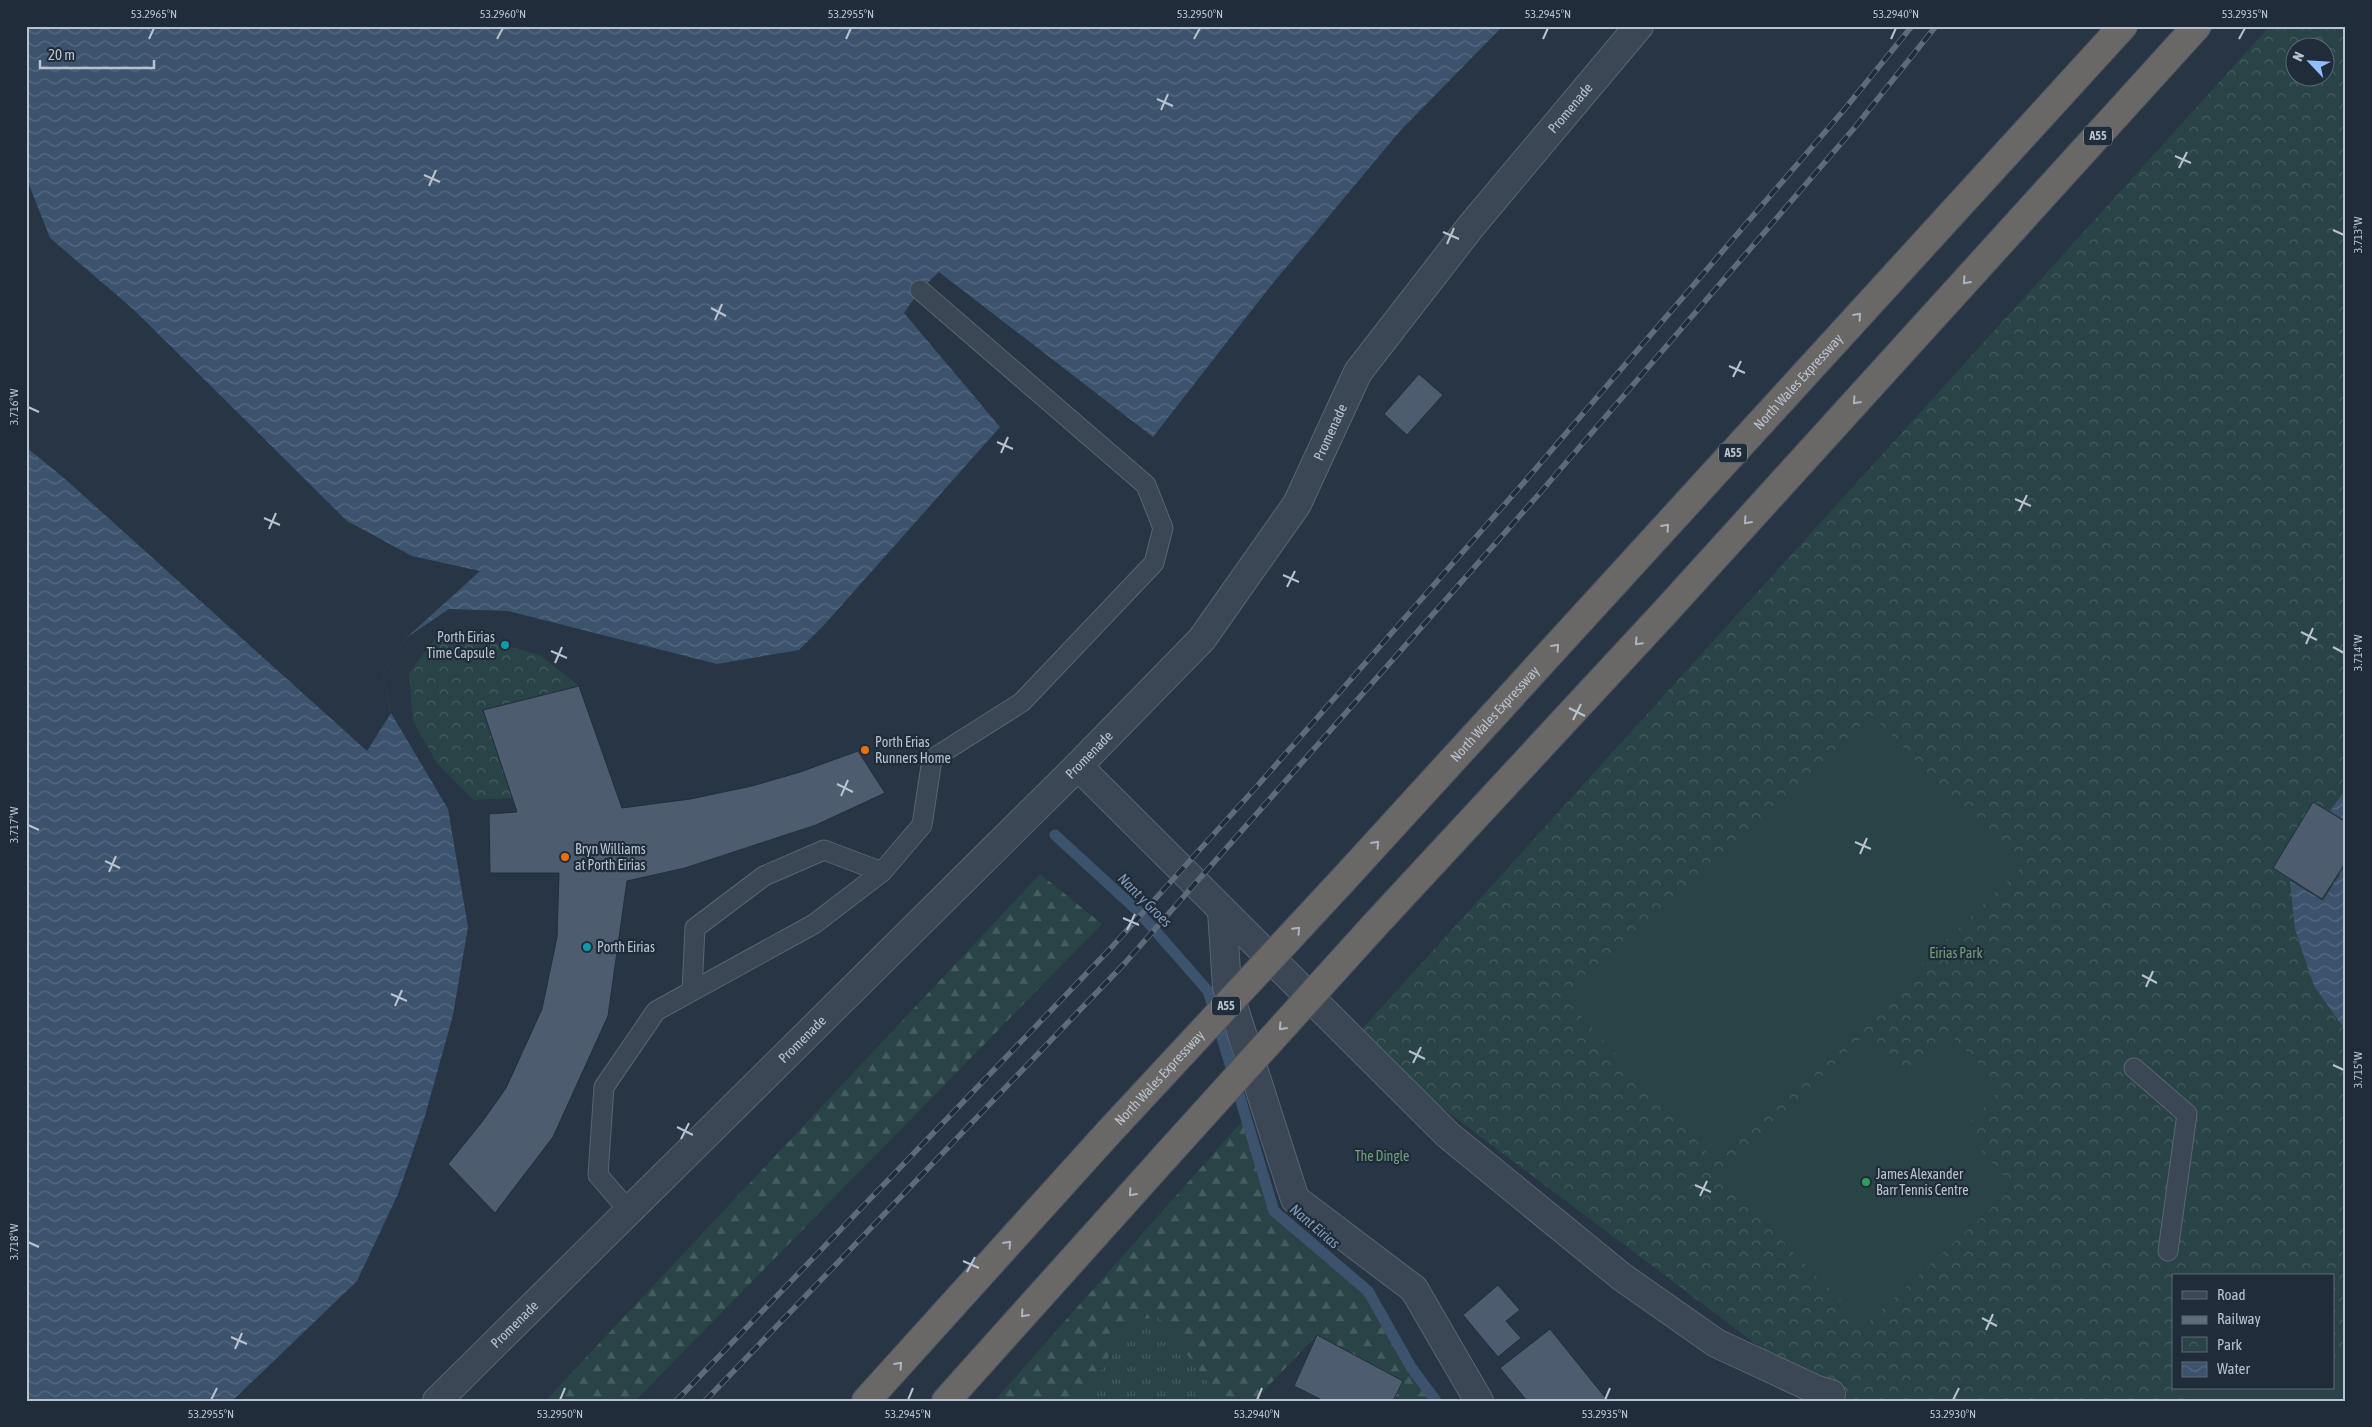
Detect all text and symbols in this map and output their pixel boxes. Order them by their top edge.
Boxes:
text: 53.2965°N [131,7,177,21]
text: 53.2960°N [480,7,526,21]
text: 53.2955°N [828,7,874,21]
text: 53.2950°N [1177,7,1223,21]
text: 53.2945°N [1525,7,1571,21]
text: 53.2940°N [1873,7,1919,21]
text: 53.2935°N [2222,7,2268,21]
scale bar [40,38,154,70]
north arrow [2284,38,2334,88]
text: 20 m [48,46,75,63]
text: N [2289,49,2307,64]
street label: Promenade [1545,80,1596,136]
road number: A55 [2084,126,2112,146]
text: 3.713°W [2351,216,2365,253]
one-way arrow [1963,275,1972,284]
one-way arrow [1852,313,1861,322]
street label: North Wales Expressway [1751,330,1846,433]
text: 3.716°W [7,388,21,425]
one-way arrow [1853,396,1862,405]
street label: Promenade [1310,401,1350,463]
road number: A55 [1719,443,1747,462]
one-way arrow [1744,516,1753,525]
one-way arrow [1660,523,1669,532]
place label: Porth Eirias Time Capsule [426,629,495,661]
text: 3.714°W [2351,634,2365,671]
one-way arrow [1635,636,1644,645]
marker: Porth Eirias Time Capsule [499,639,511,651]
one-way arrow [1550,643,1559,652]
street label: North Wales Expressway [1447,663,1543,765]
street label: Promenade [1062,728,1116,782]
place label: Porth Erias Runners Home [875,734,951,766]
marker: Porth Erias Runners Home [859,744,871,756]
text: 3.717°W [7,806,21,843]
place label: Bryn Williams at Porth Eirias [575,841,646,873]
one-way arrow [1370,841,1379,850]
marker: Bryn Williams at Porth Eirias [559,851,571,863]
water label: Nant y Groes [1115,870,1175,930]
one-way arrow [1291,926,1300,935]
place label: Porth Eirias [597,939,655,955]
marker: Porth Eirias [581,941,593,953]
park label: Eirias Park [1929,945,1983,961]
road number: A55 [1212,996,1240,1016]
street label: Promenade [775,1012,829,1066]
one-way arrow [1279,1022,1288,1031]
street label: North Wales Expressway [1111,1027,1208,1129]
text: 3.715°W [2351,1051,2365,1088]
park label: The Dingle [1355,1148,1409,1164]
place label: James Alexander Barr Tennis Centre [1876,1166,1969,1198]
marker: James Alexander Barr Tennis Centre [1860,1176,1872,1188]
one-way arrow [1129,1187,1138,1196]
water label: Nant Eirias [1287,1200,1343,1252]
text: 3.718°W [7,1223,21,1260]
one-way arrow [1002,1241,1011,1250]
legend [2172,1274,2334,1390]
text: Road [2217,1286,2246,1303]
street label: Promenade [487,1297,542,1351]
one-way arrow [1021,1308,1030,1317]
text: Railway [2217,1310,2261,1327]
text: Park [2217,1336,2242,1353]
text: Water [2217,1360,2250,1377]
one-way arrow [893,1361,902,1370]
text: 53.2955°N [188,1407,234,1421]
text: 53.2950°N [537,1407,583,1421]
text: 53.2945°N [885,1407,931,1421]
text: 53.2940°N [1234,1407,1280,1421]
text: 53.2935°N [1582,1407,1628,1421]
text: 53.2930°N [1930,1407,1976,1421]

